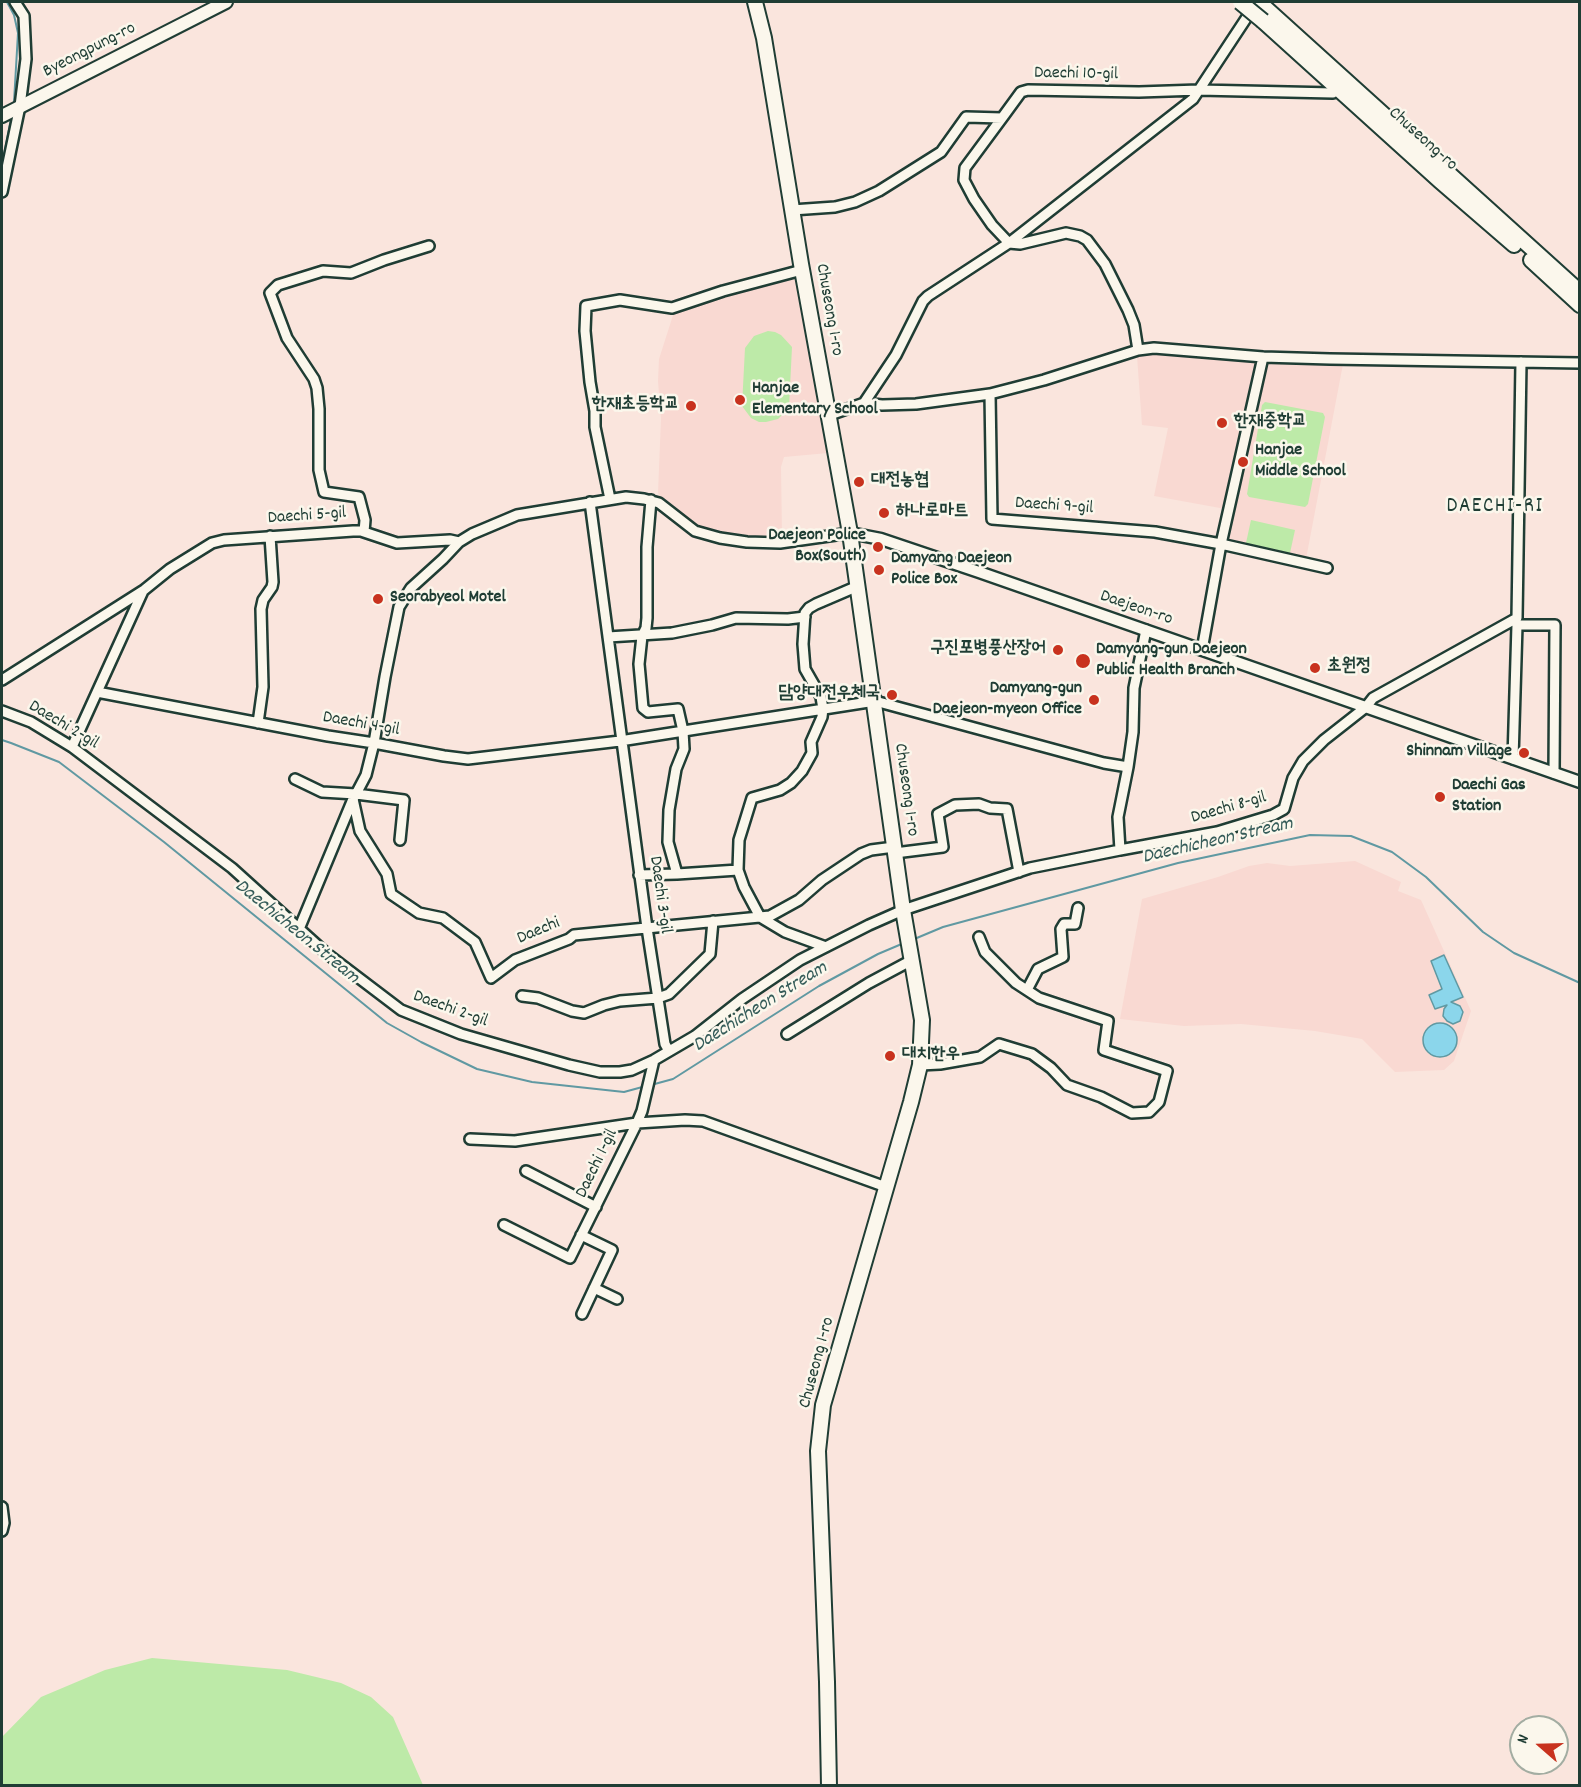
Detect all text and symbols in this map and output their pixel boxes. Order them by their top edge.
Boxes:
street label: Byeongpung-ro [40,18,140,84]
street label: Daechi 10-gil [1034,63,1118,87]
street label: Chuseong-ro [1383,103,1461,177]
street label: Chuseong 1-ro [809,262,847,358]
place label: Hanjae Elementary School [752,379,878,422]
marker: Hanjae Elementary School [733,393,747,407]
place label: 한재초등학교 [592,395,679,417]
marker: 한재초등학교 [684,399,698,413]
place label: 한재중학교 [1234,412,1306,434]
marker: 한재중학교 [1215,416,1229,430]
place label: Hanjae Middle School [1255,441,1346,484]
marker: Hanjae Middle School [1236,455,1250,469]
place label: 대전농협 [871,471,929,493]
marker: 대전농협 [852,475,866,489]
street label: Daechi 9-gil [1014,493,1094,521]
district label: DAECHI-RI [1447,495,1543,521]
place label: 하나로마트 [896,502,968,524]
street label: Daechi 5-gil [267,503,347,531]
marker: 하나로마트 [877,506,891,520]
place label: Daejeon Police Box(South) [768,526,866,568]
marker: Daejeon Police Box(South) [871,540,885,554]
place label: Damyang Daejeon Police Box [891,549,1012,592]
marker: Damyang Daejeon Police Box [872,563,886,577]
street label: Daejeon-ro [1097,587,1175,631]
place label: Seorabyeol Motel [390,588,506,610]
marker: Seorabyeol Motel [371,592,385,606]
place label: 구진포병풍산장어 [930,639,1046,661]
place label: Damyang-gun Daejeon Public Health Branch [1096,640,1247,682]
marker: 구진포병풍산장어 [1051,643,1065,657]
marker: Damyang-gun Daejeon Public Health Branch [1074,652,1092,670]
place label: 초원정 [1327,657,1370,679]
marker: 초원정 [1308,661,1322,675]
place label: Damyang-gun Daejeon-myeon Office [933,679,1082,722]
place label: 담양대전우체국 [779,684,880,706]
marker: 담양대전우체국 [885,688,899,702]
marker: Damyang-gun Daejeon-myeon Office [1087,693,1101,707]
street label: Daechi 2-gil [24,697,102,755]
street label: Daechi 4-gil [321,708,401,742]
street label: Chuseong 1-ro [888,742,922,838]
place label: Shinnam Village [1406,742,1512,764]
marker: Shinnam Village [1517,746,1531,760]
place label: Daechi Gas Station [1452,776,1526,818]
street label: Daechi 8-gil [1189,788,1269,830]
marker: Daechi Gas Station [1433,790,1447,804]
water label: Daechicheon Stream [1140,813,1296,871]
street label: Daechi 3-gil [643,855,675,935]
water label: Daechicheon Stream [229,875,363,991]
street label: Daechi [514,913,564,951]
water label: Daechicheon Stream [690,957,832,1059]
street label: Daechi 2-gil [410,987,490,1033]
place label: 대치한우 [902,1045,960,1067]
marker: 대치한우 [883,1049,897,1063]
street label: Daechi 1-gil [572,1126,624,1202]
street label: Chuseong 1-ro [795,1315,841,1411]
north arrow [1509,1715,1569,1775]
text: N [1511,1732,1536,1747]

